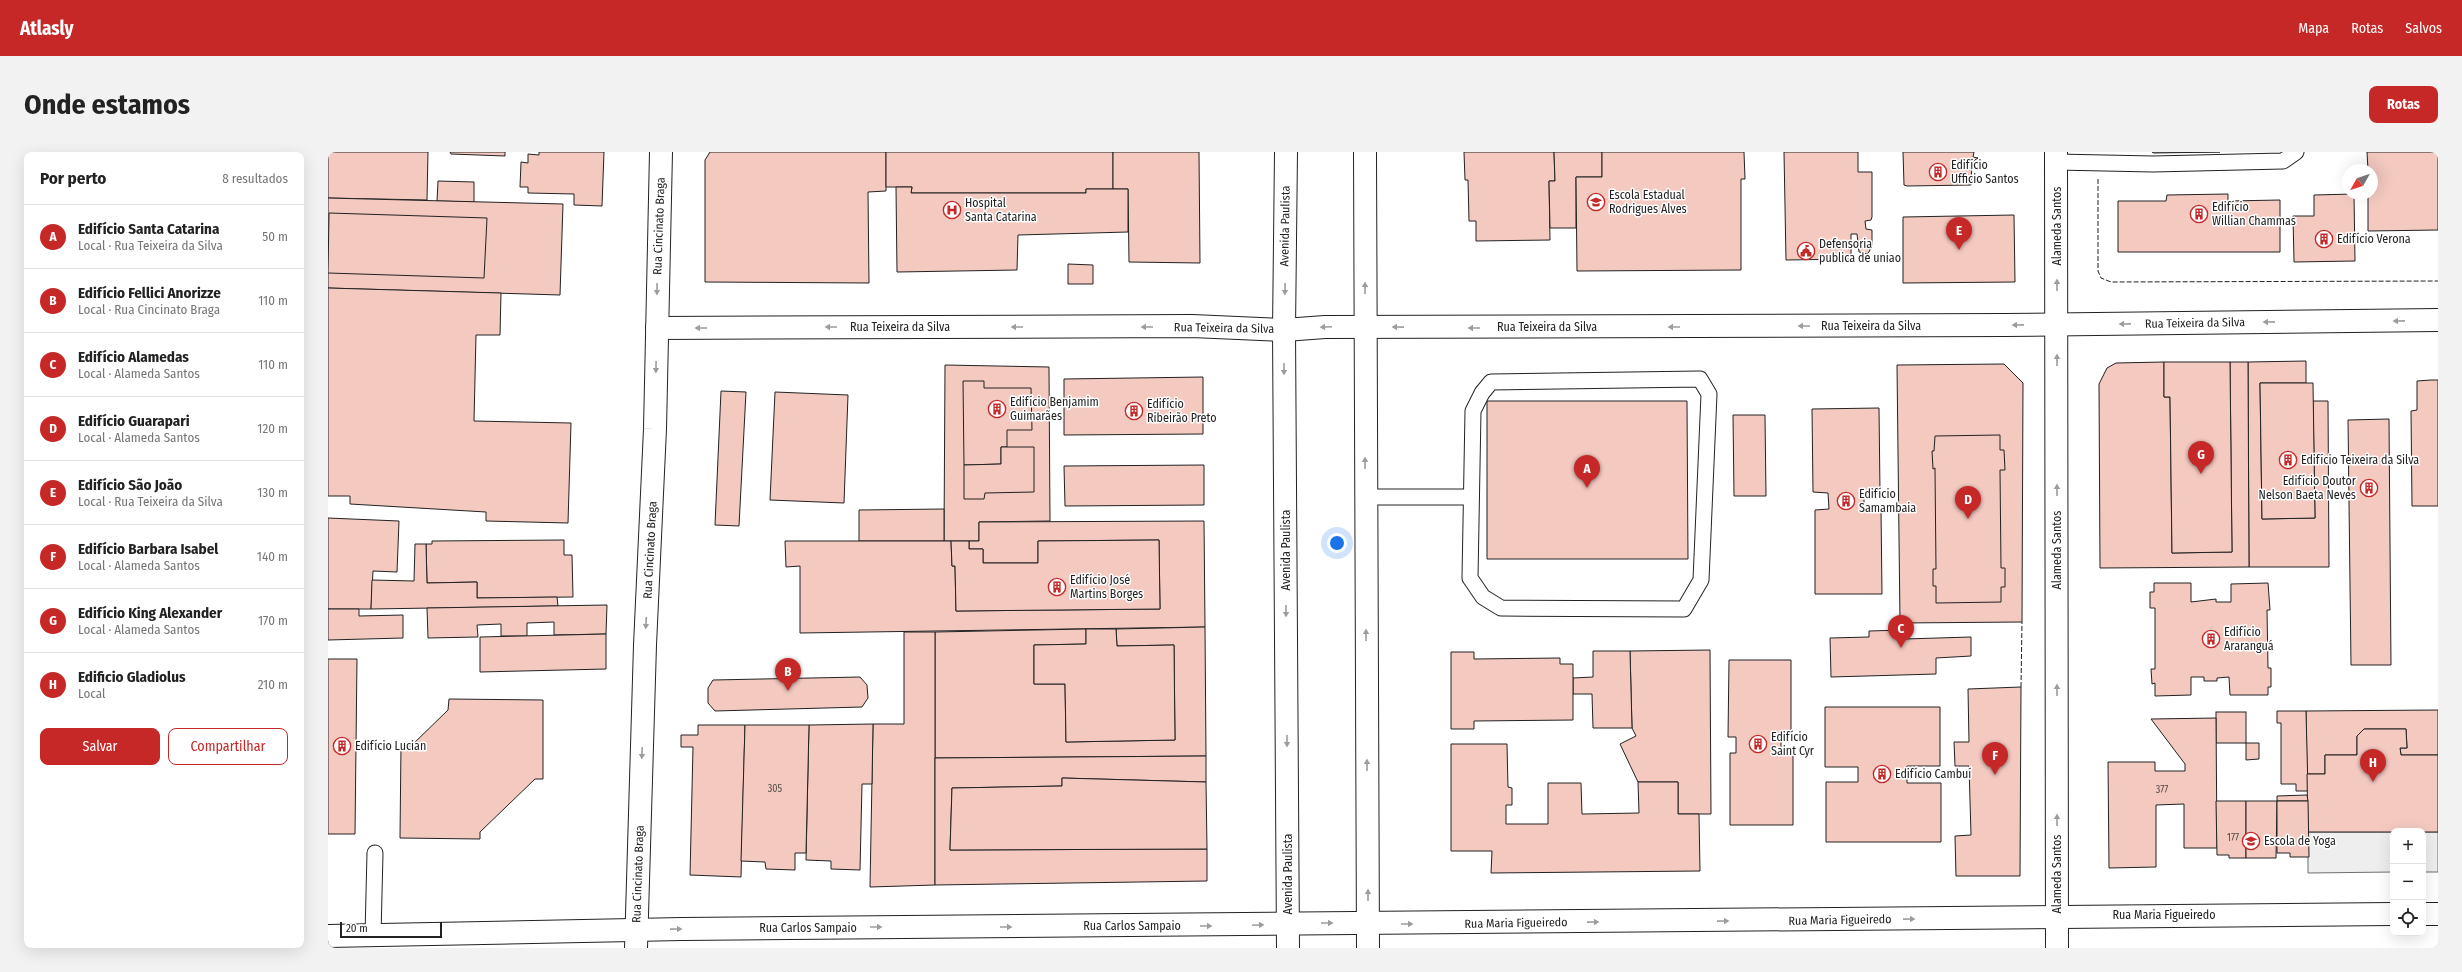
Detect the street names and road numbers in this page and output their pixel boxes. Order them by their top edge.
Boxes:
street label: Rua Cincinato Braga [650,177,668,275]
street label: Avenida Paulista [1277,185,1293,267]
street label: Alameda Santos [2050,187,2064,265]
street label: Rua Teixeira da Silva [2145,315,2245,331]
street label: Rua Teixeira da Silva [1821,319,1921,333]
street label: Rua Teixeira da Silva [850,320,950,334]
street label: Rua Teixeira da Silva [1174,320,1274,336]
street label: Rua Teixeira da Silva [1497,320,1597,334]
street label: Rua Cincinato Braga [640,501,660,599]
street label: Avenida Paulista [1279,509,1293,590]
street label: Alameda Santos [2050,511,2064,589]
street label: Rua Cincinato Braga [629,825,647,923]
street label: Avenida Paulista [1281,833,1295,914]
street label: Alameda Santos [2050,835,2064,913]
street label: Rua Maria Figueiredo [2112,908,2216,922]
street label: Rua Maria Figueiredo [1788,912,1892,928]
street label: Rua Maria Figueiredo [1464,915,1568,931]
street label: Rua Carlos Sampaio [1083,919,1181,933]
street label: Rua Carlos Sampaio [759,921,857,935]

